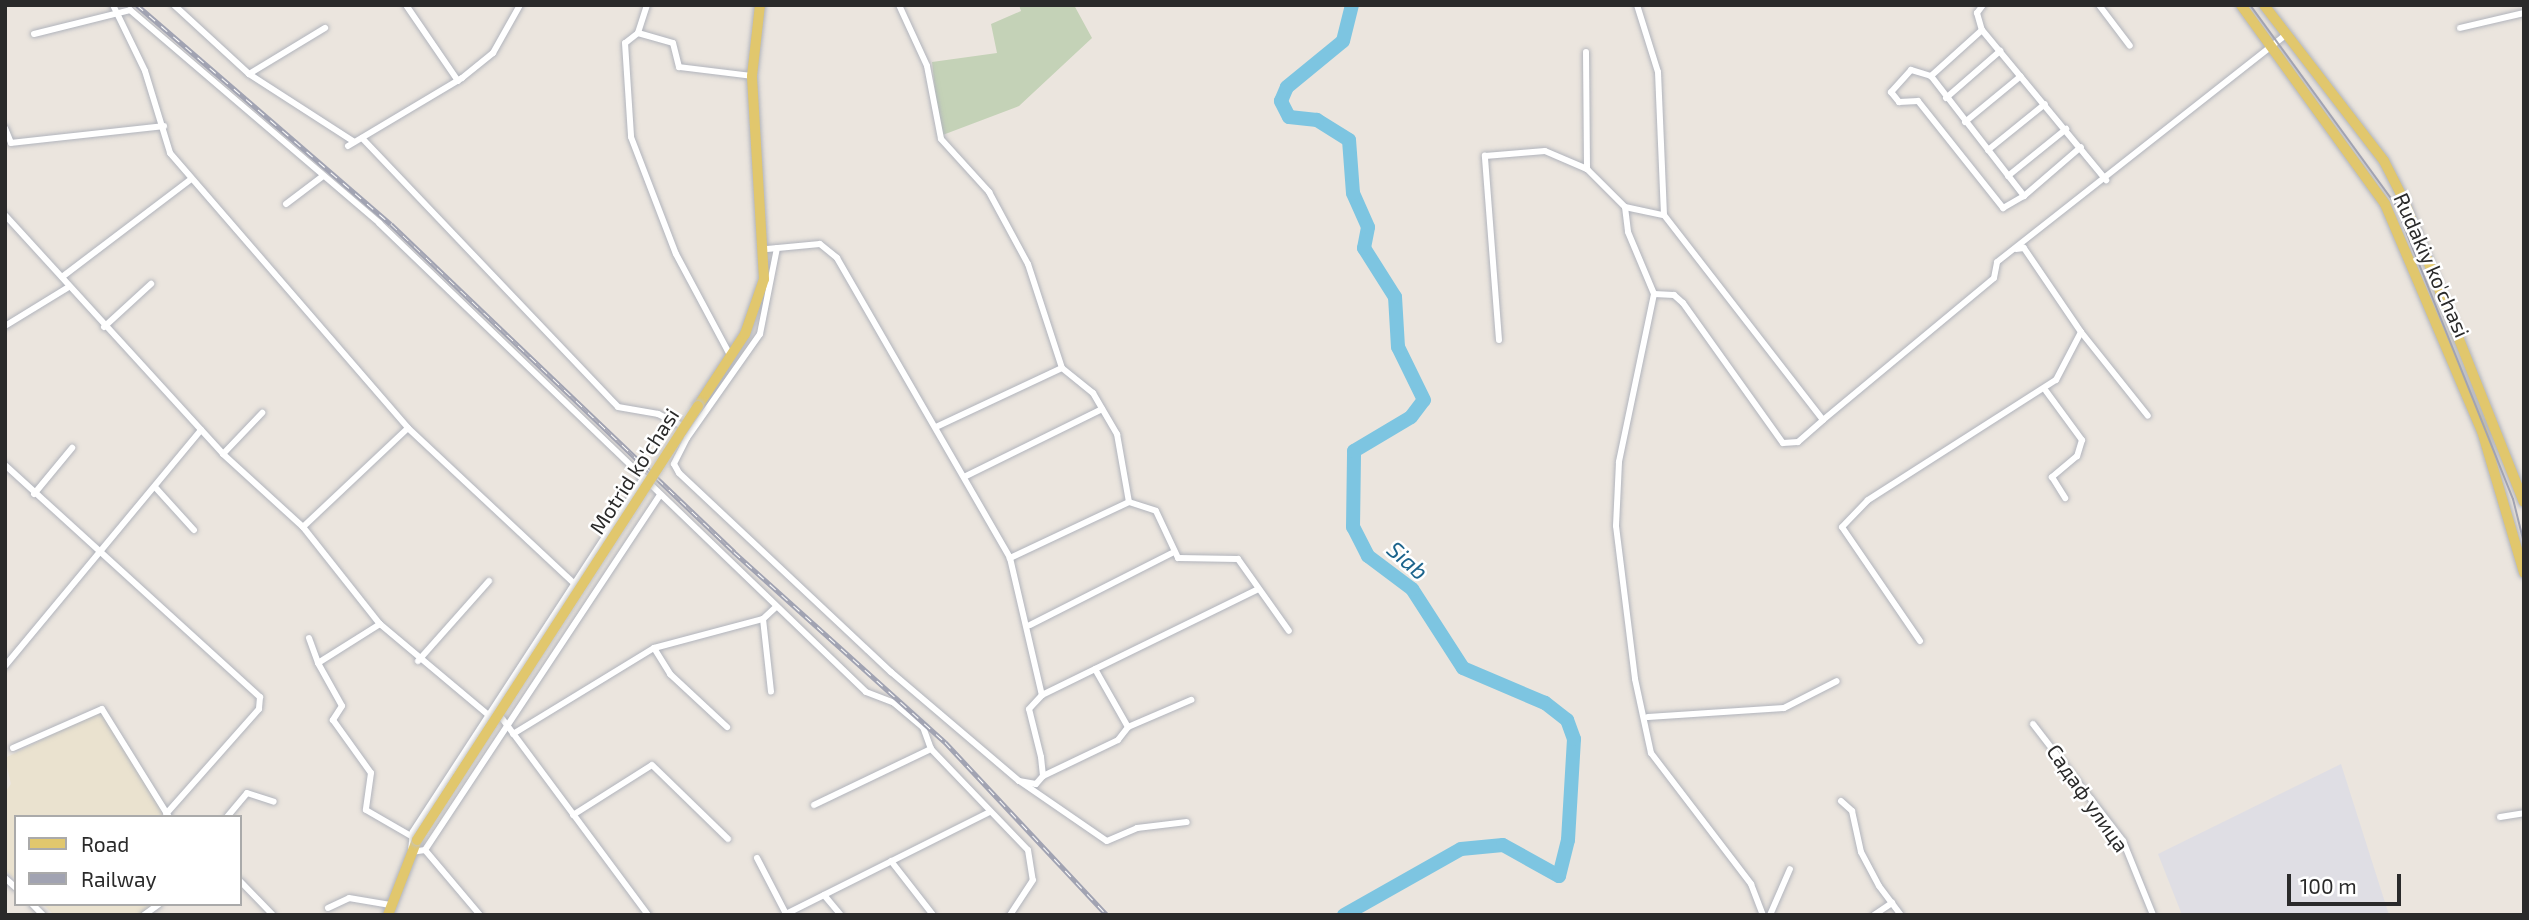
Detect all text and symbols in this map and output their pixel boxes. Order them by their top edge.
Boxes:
street label: Rudakiy ko'chasi [2389,189,2475,341]
street label: Motrid ko'chasi [584,404,684,538]
water label: Siab [1382,535,1434,585]
street label: Садаф улица [2042,739,2134,857]
legend [14,815,242,906]
text: Road [81,831,129,856]
scale bar [2291,860,2405,904]
text: Railway [81,866,157,891]
text: 100 m [2300,873,2357,898]

